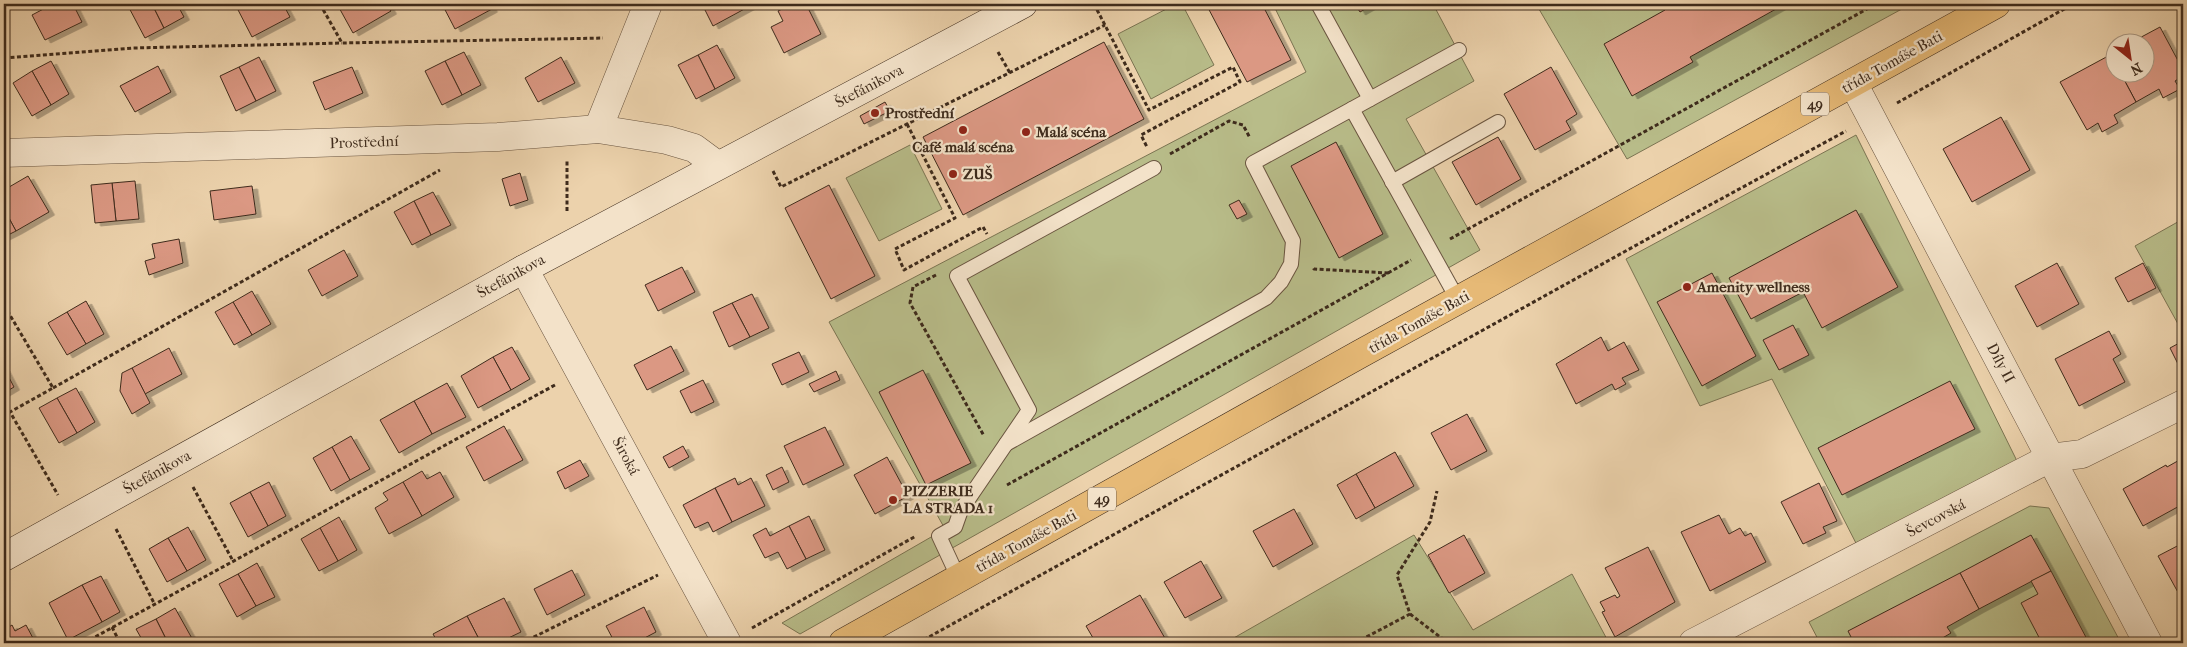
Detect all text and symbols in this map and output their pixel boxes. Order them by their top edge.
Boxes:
street label: třída Tomáše Bati [1838,27,1946,97]
north arrow [2104,32,2154,82]
text: N [2127,59,2145,79]
street label: Štefánikova [832,60,907,111]
road number: 49 [1801,92,1829,116]
place label: Prostřední [885,104,954,122]
marker: Prostřední [869,107,881,119]
place label: Malá scéna [1035,123,1107,141]
marker: Café malá scéna [957,124,969,136]
marker: Malá scéna [1020,126,1032,138]
street label: Prostřední [329,132,399,152]
place label: Café malá scéna [912,138,1015,156]
place label: ZUŠ [963,165,993,183]
marker: ZUŠ [947,168,959,180]
street label: Štefánikova [474,250,549,302]
place label: Amenity wellness [1696,278,1810,296]
marker: Amenity wellness [1681,281,1693,293]
street label: třída Tomáše Bati [1365,287,1473,357]
street label: Díly II [1983,340,2019,386]
street label: Široká [609,434,644,479]
street label: Štefánikova [120,446,195,498]
place label: PIZZERIE LA STRADA 1 [903,482,993,517]
road number: 49 [1088,488,1116,510]
marker: PIZZERIE LA STRADA 1 [887,494,899,506]
street label: Ševcovská [1904,495,1969,541]
street label: třída Tomáše Bati [972,506,1080,576]

